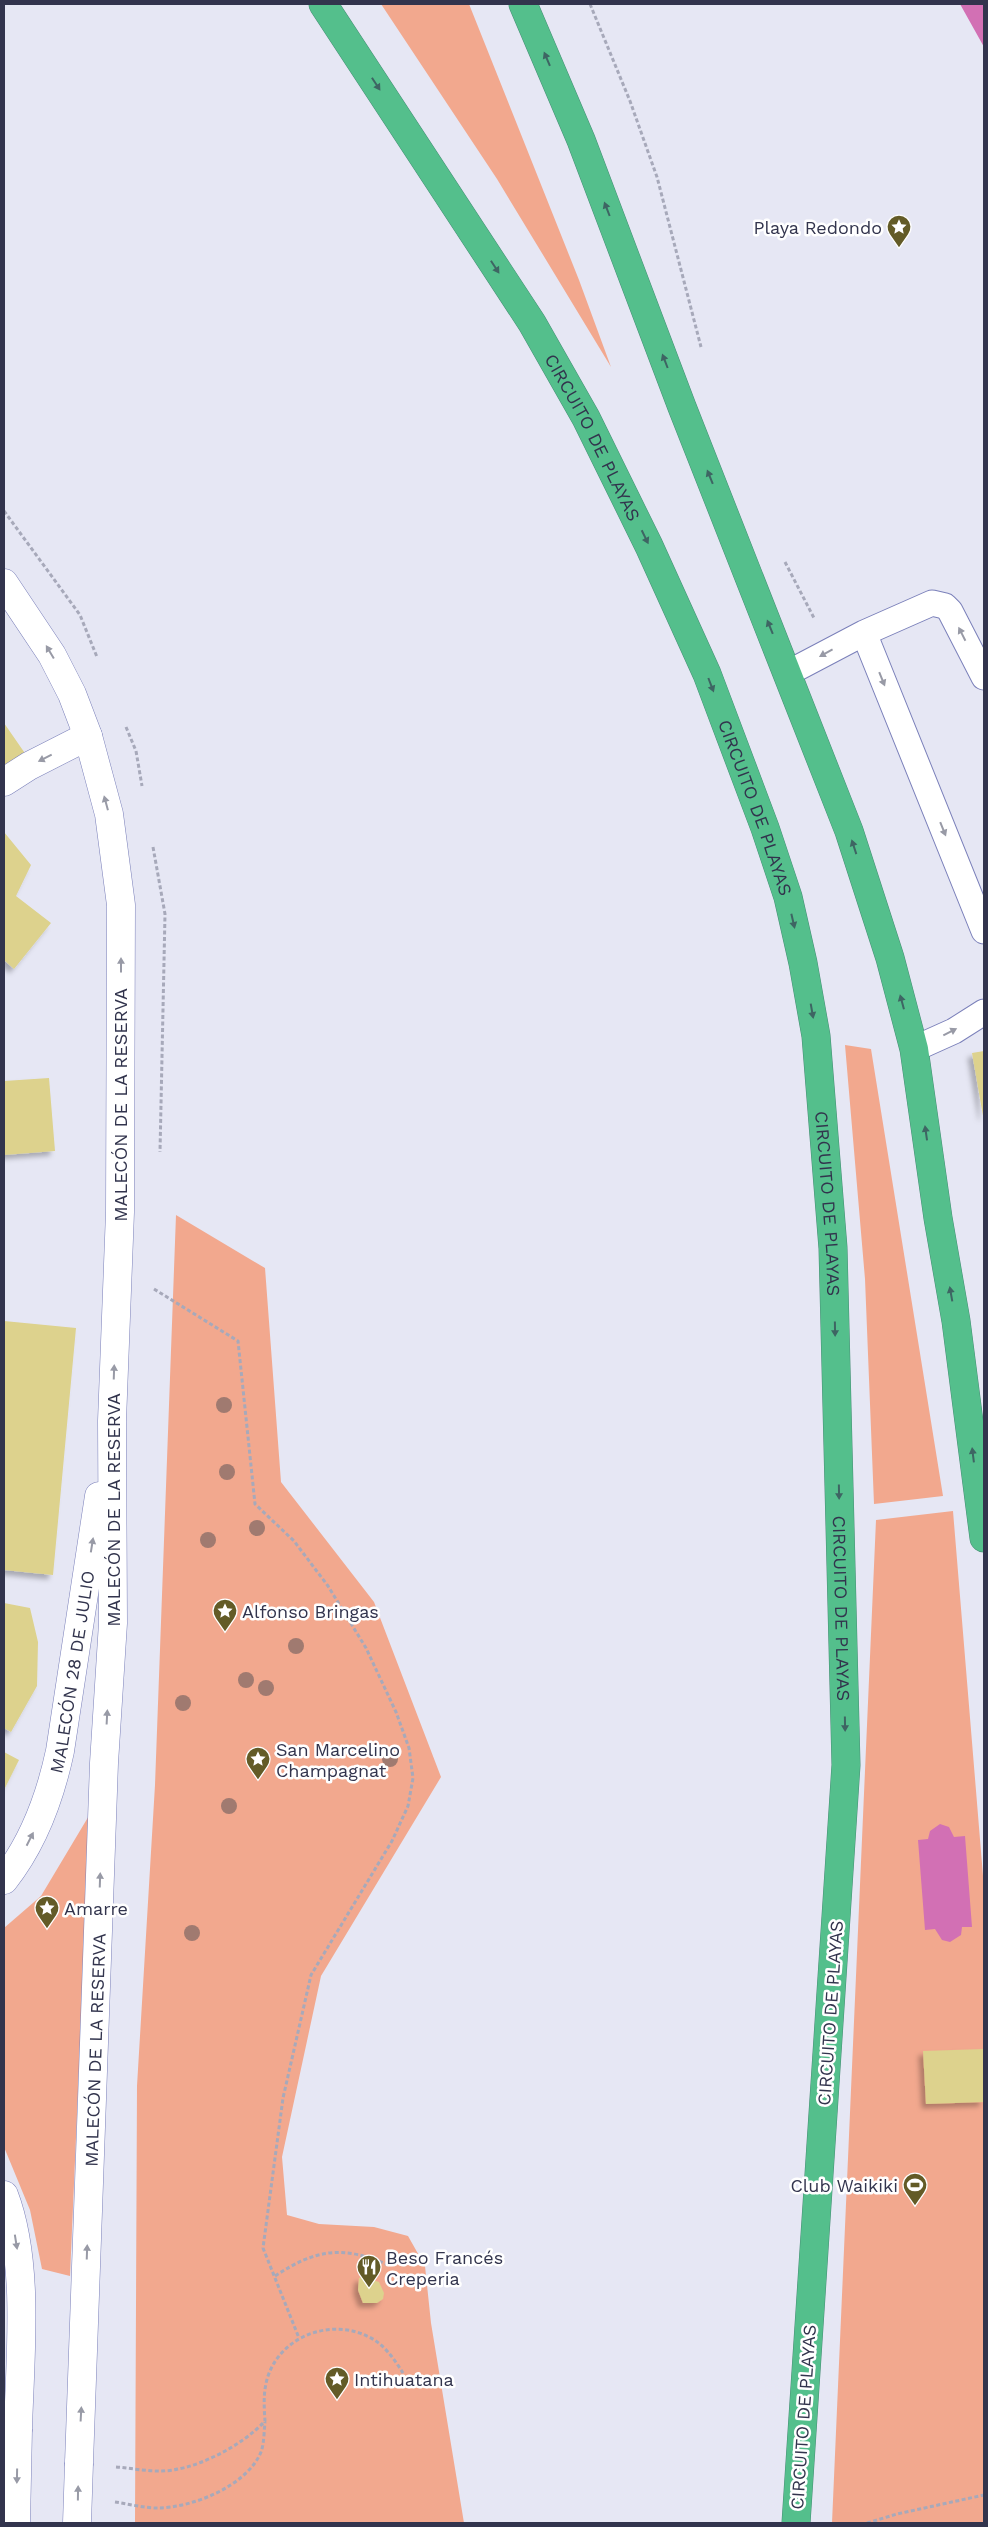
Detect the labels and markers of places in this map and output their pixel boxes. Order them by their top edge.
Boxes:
place icon: Playa Redondo [886,214,912,248]
place label: Playa Redondo [754,217,882,238]
place icon: Alfonso Bringas [212,1598,238,1632]
place label: Alfonso Bringas [242,1601,379,1622]
place label: San Marcelino Champagnat [276,1739,400,1781]
place icon: San Marcelino Champagnat [245,1746,271,1780]
place icon: Amarre [34,1895,60,1929]
place label: Amarre [64,1898,128,1919]
sports icon: Club Waikiki [902,2172,928,2206]
place label: Club Waikiki [791,2175,898,2196]
place label: Beso Francés Creperia [386,2247,503,2289]
restaurant icon: Beso Francés Creperia [356,2254,382,2288]
place icon: Intihuatana [324,2366,350,2400]
place label: Intihuatana [354,2369,454,2390]

